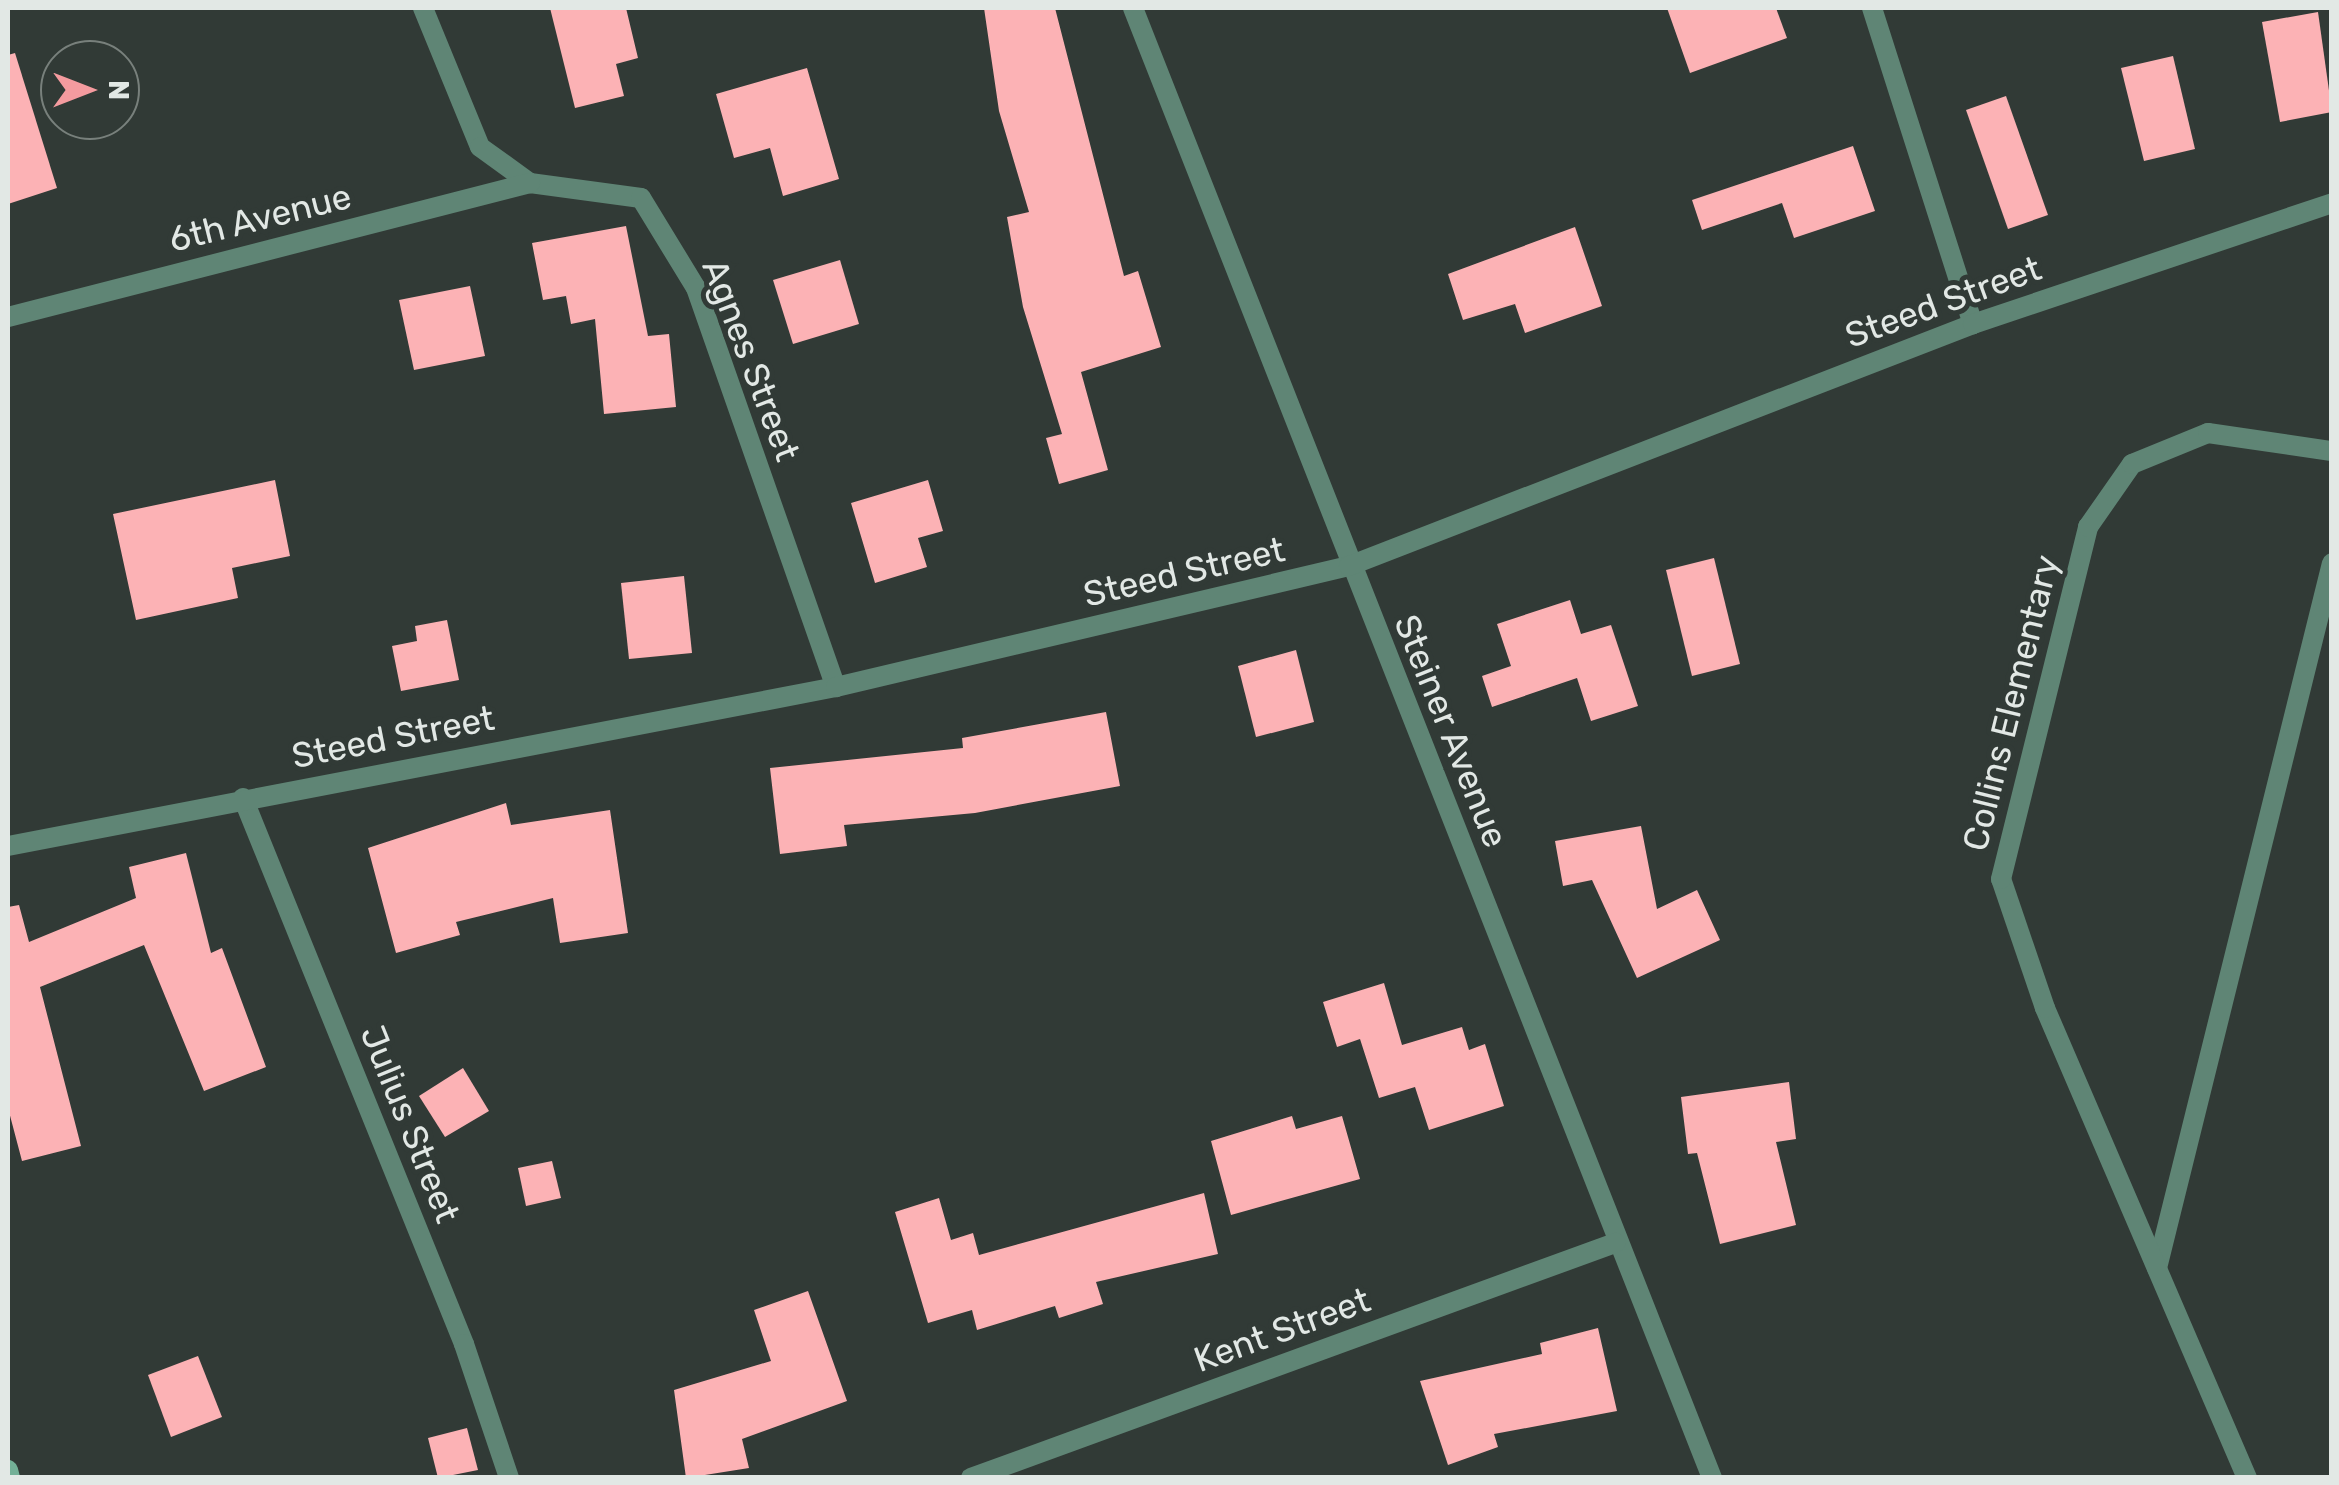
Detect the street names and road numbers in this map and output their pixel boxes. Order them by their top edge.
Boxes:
street label: 6th Avenue [164,175,356,261]
street label: Steed Street [1839,247,2047,357]
street label: Agnes Street [693,253,809,467]
street label: Steed Street [1079,528,1289,616]
street label: Collins Elementary [1954,551,2068,855]
street label: Steiner Avenue [1385,608,1517,854]
street label: Steed Street [288,697,498,777]
street label: Julius Street [351,1019,469,1229]
street label: Kent Street [1188,1279,1376,1381]

